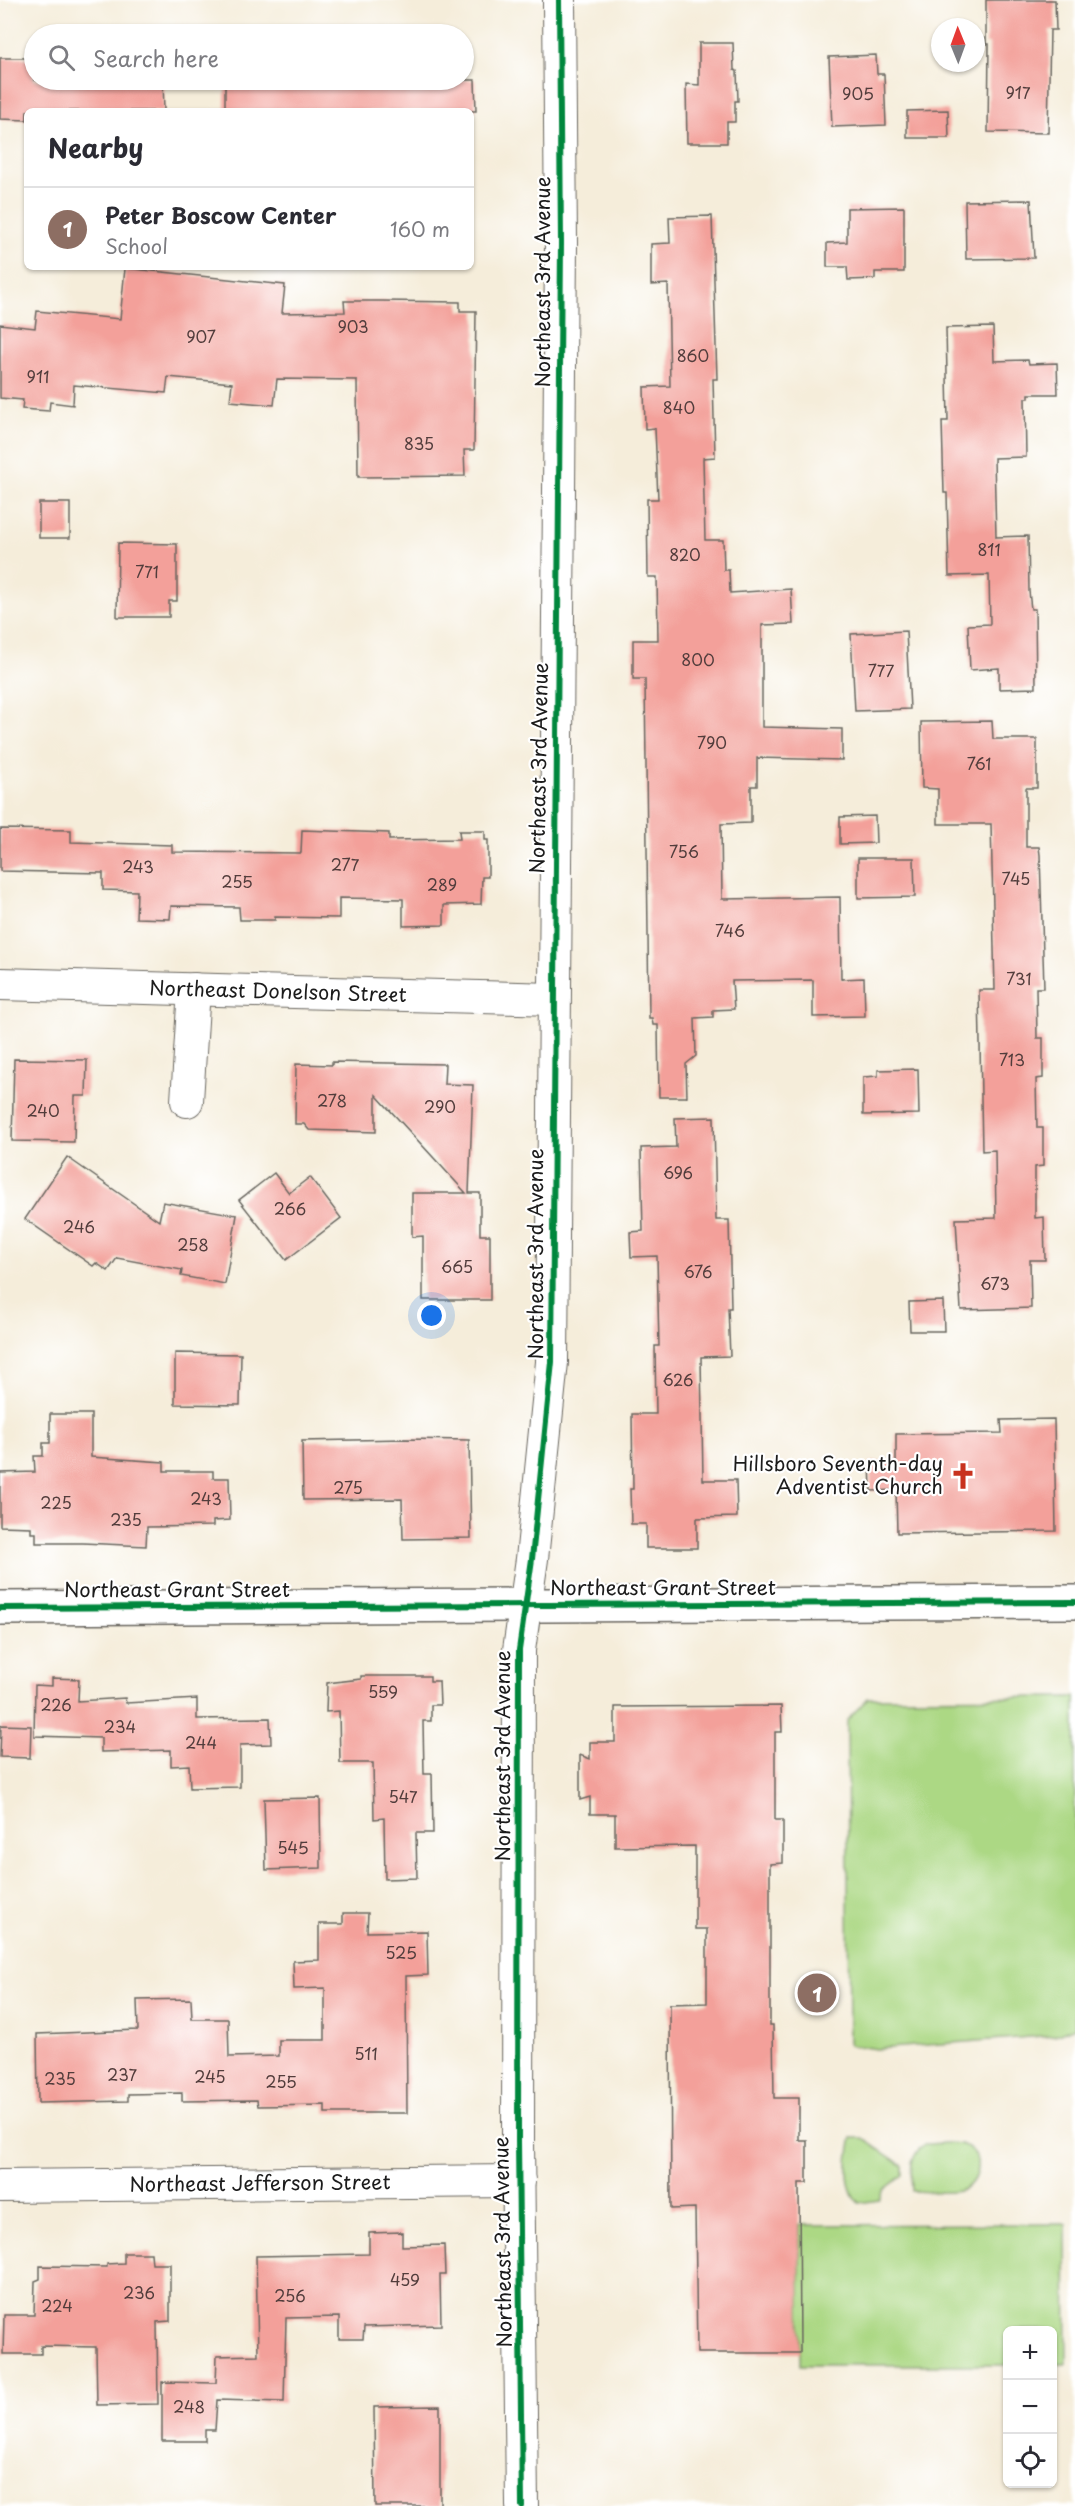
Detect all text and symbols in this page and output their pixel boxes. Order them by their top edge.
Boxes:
north arrow [931,18,985,72]
search box [24,24,474,90]
icon: search [45,41,78,74]
text: Search here [93,41,219,74]
house number: 917 [1005,80,1031,104]
house number: 905 [842,81,874,105]
text: Nearby [48,128,143,167]
street label: Northeast 3rd Avenue [527,176,557,388]
text: Peter Boscow Center [105,198,336,231]
text: 1 [63,214,72,244]
text: 160 m [390,214,450,244]
text: School [105,231,168,261]
house number: 903 [337,314,369,338]
house number: 907 [186,324,216,348]
house number: 860 [677,343,709,367]
house number: 911 [27,364,49,388]
house number: 840 [663,395,695,419]
house number: 835 [404,431,434,455]
house number: 811 [977,537,1001,561]
house number: 820 [669,542,701,566]
house number: 771 [135,559,159,583]
house number: 800 [681,647,715,671]
house number: 777 [868,658,894,682]
street label: Northeast 3rd Avenue [521,662,555,874]
house number: 790 [697,730,727,754]
house number: 761 [967,751,991,775]
house number: 756 [669,839,699,863]
house number: 277 [331,852,360,876]
house number: 243 [122,854,154,878]
house number: 745 [1002,866,1030,890]
house number: 255 [221,869,253,893]
house number: 289 [427,872,457,896]
house number: 746 [715,918,745,942]
house number: 731 [1006,966,1032,990]
street label: Northeast Donelson Street [149,972,407,1009]
house number: 713 [999,1047,1025,1071]
house number: 278 [317,1088,347,1112]
house number: 290 [424,1094,456,1118]
house number: 240 [26,1098,60,1122]
street label: Northeast 3rd Avenue [520,1148,550,1360]
house number: 696 [663,1160,693,1184]
house number: 266 [274,1196,306,1220]
house number: 246 [63,1214,95,1238]
house number: 258 [177,1232,209,1256]
house number: 665 [441,1254,473,1278]
house number: 676 [684,1259,712,1283]
house number: 673 [980,1271,1010,1295]
your location [417,1301,446,1330]
house number: 626 [662,1367,694,1391]
place label: Hillsboro Seventh-day Adventist Church [733,1448,943,1501]
church icon: Hillsboro Seventh-day Adventist Church [948,1461,978,1491]
house number: 275 [333,1475,363,1499]
house number: 243 [190,1486,222,1510]
house number: 225 [40,1490,72,1514]
house number: 235 [110,1507,142,1531]
street label: Northeast Grant Street [550,1572,776,1602]
street label: Northeast Grant Street [64,1574,290,1604]
street label: Northeast 3rd Avenue [487,1650,517,1862]
house number: 559 [368,1679,398,1703]
house number: 226 [40,1692,72,1716]
house number: 234 [104,1714,136,1738]
house number: 244 [185,1730,217,1754]
house number: 547 [388,1784,418,1808]
house number: 545 [277,1835,309,1859]
house number: 525 [385,1940,417,1964]
pin: 1 [798,1970,836,2016]
house number: 511 [354,2041,378,2065]
house number: 237 [107,2062,137,2086]
house number: 245 [194,2064,226,2088]
house number: 235 [44,2066,76,2090]
house number: 255 [265,2069,297,2093]
street label: Northeast 3rd Avenue [485,2136,519,2348]
street label: Northeast Jefferson Street [129,2166,391,2199]
house number: 459 [390,2267,420,2291]
house number: 236 [123,2280,155,2304]
house number: 256 [274,2283,306,2307]
house number: 224 [41,2293,73,2317]
map controls [1003,2326,1057,2488]
button: + [1003,2326,1057,2380]
button: − [1003,2380,1057,2434]
house number: 248 [173,2394,205,2418]
button: locate [1003,2434,1057,2488]

